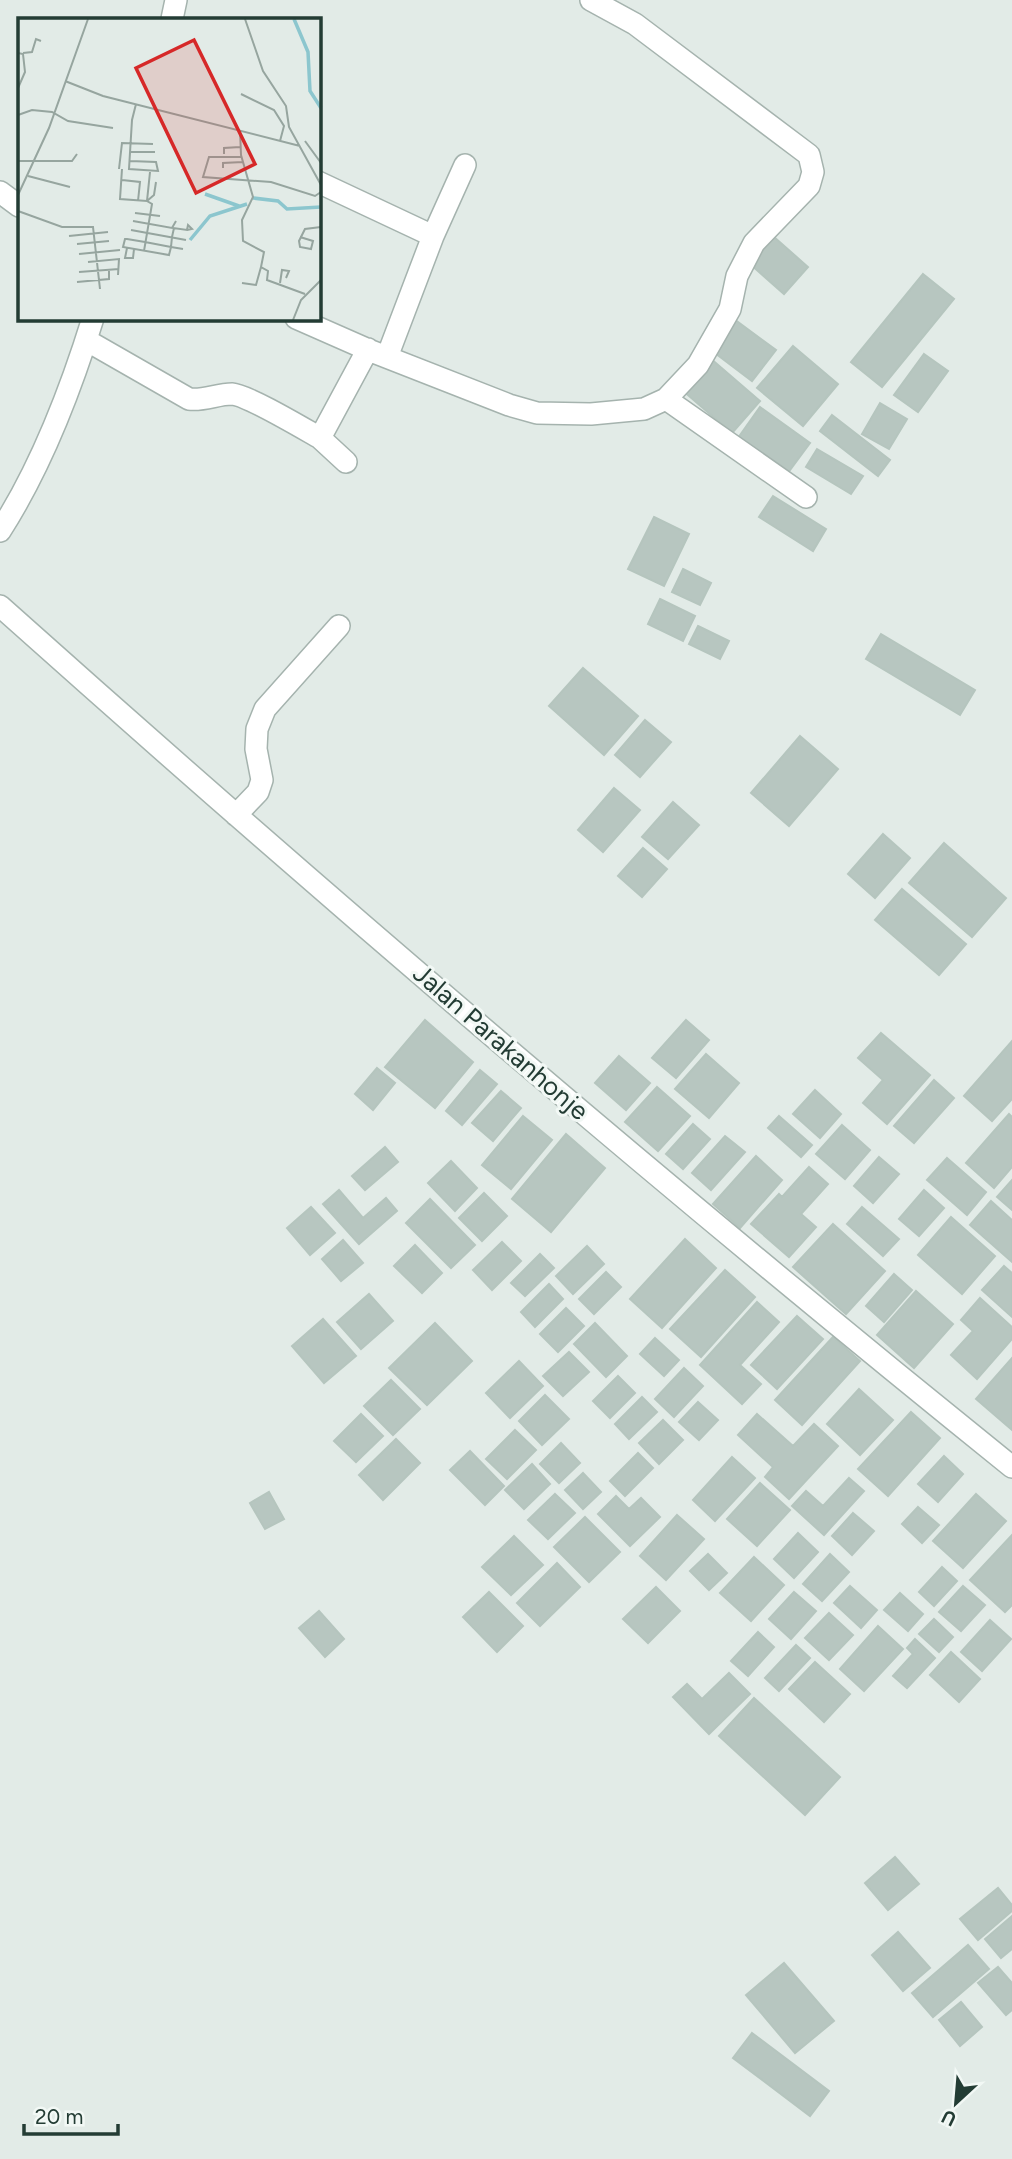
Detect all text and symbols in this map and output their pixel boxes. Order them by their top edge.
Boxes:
inset map [18,18,320,320]
street label: Jalan Parakanhonje [407,957,595,1127]
north arrow [921,2068,991,2138]
scale bar [24,2092,119,2136]
text: 20 m [35,2104,83,2129]
text: U [938,2105,960,2131]

